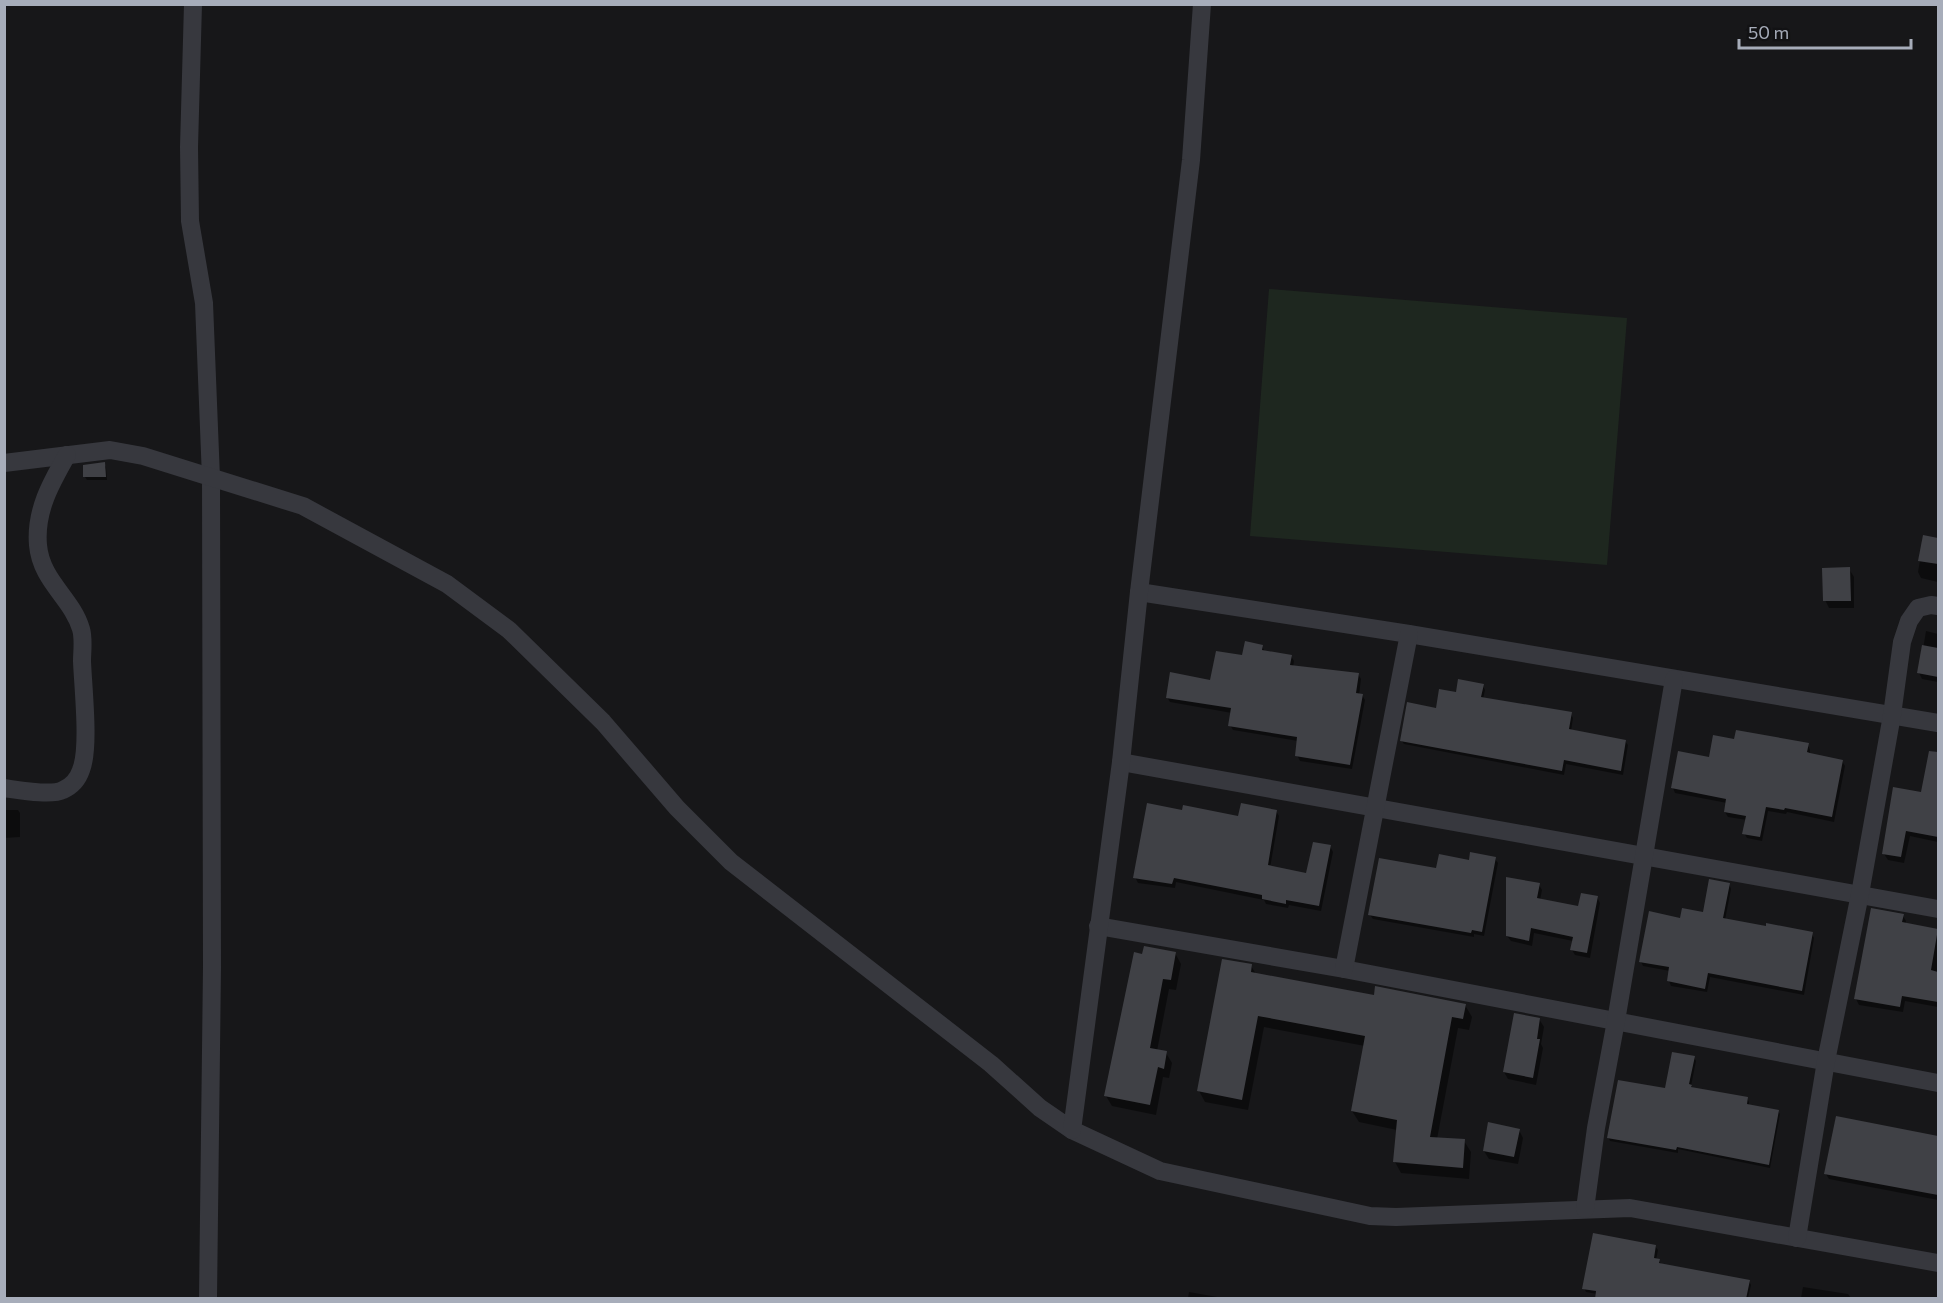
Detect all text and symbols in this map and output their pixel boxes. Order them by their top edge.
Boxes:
scale bar [1739,12,1912,50]
text: 50 m [1748,21,1789,43]

